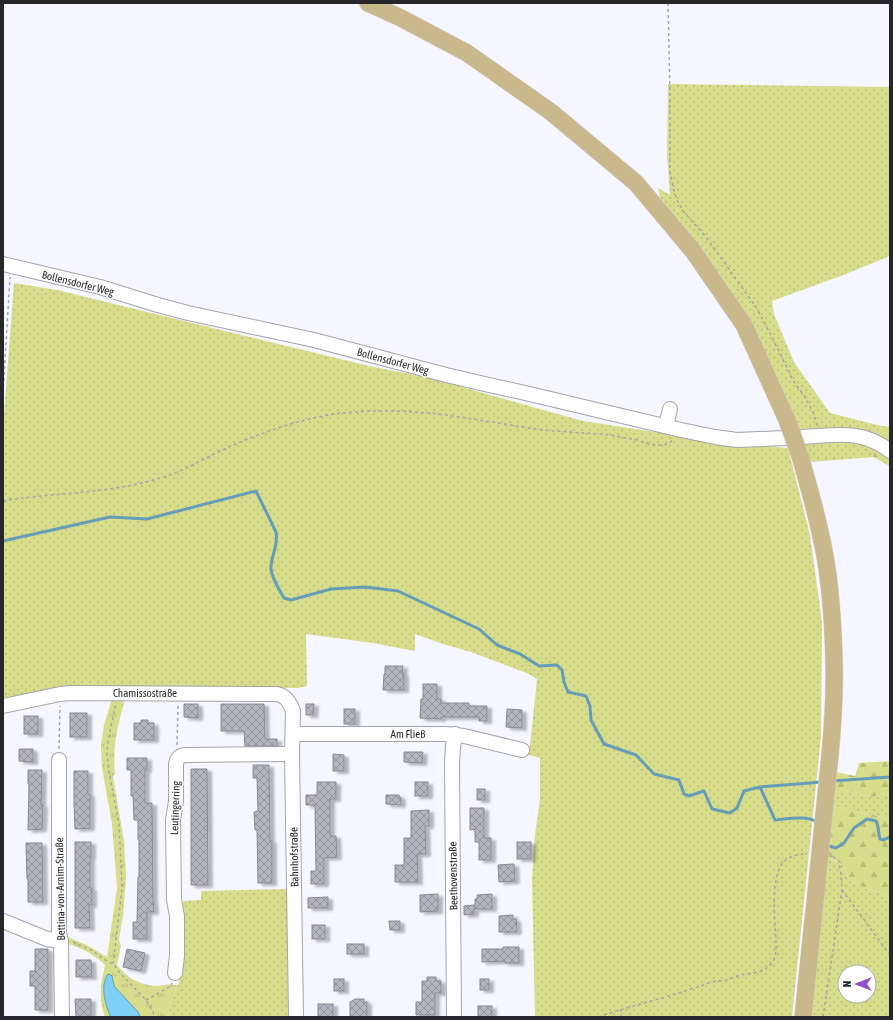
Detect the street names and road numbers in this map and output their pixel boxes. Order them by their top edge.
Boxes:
street label: Bollensdorfer Weg [41,268,116,298]
street label: Bollensdorfer Weg [356,346,431,376]
street label: Chamissostraße [113,687,177,699]
street label: Am Fließ [391,728,425,740]
street label: Leutingerring [168,780,182,835]
street label: Bahnhofstraße [287,827,301,887]
street label: Bettina-von-Arnim-Straße [53,837,67,941]
street label: Beethovenstraße [446,841,460,911]

